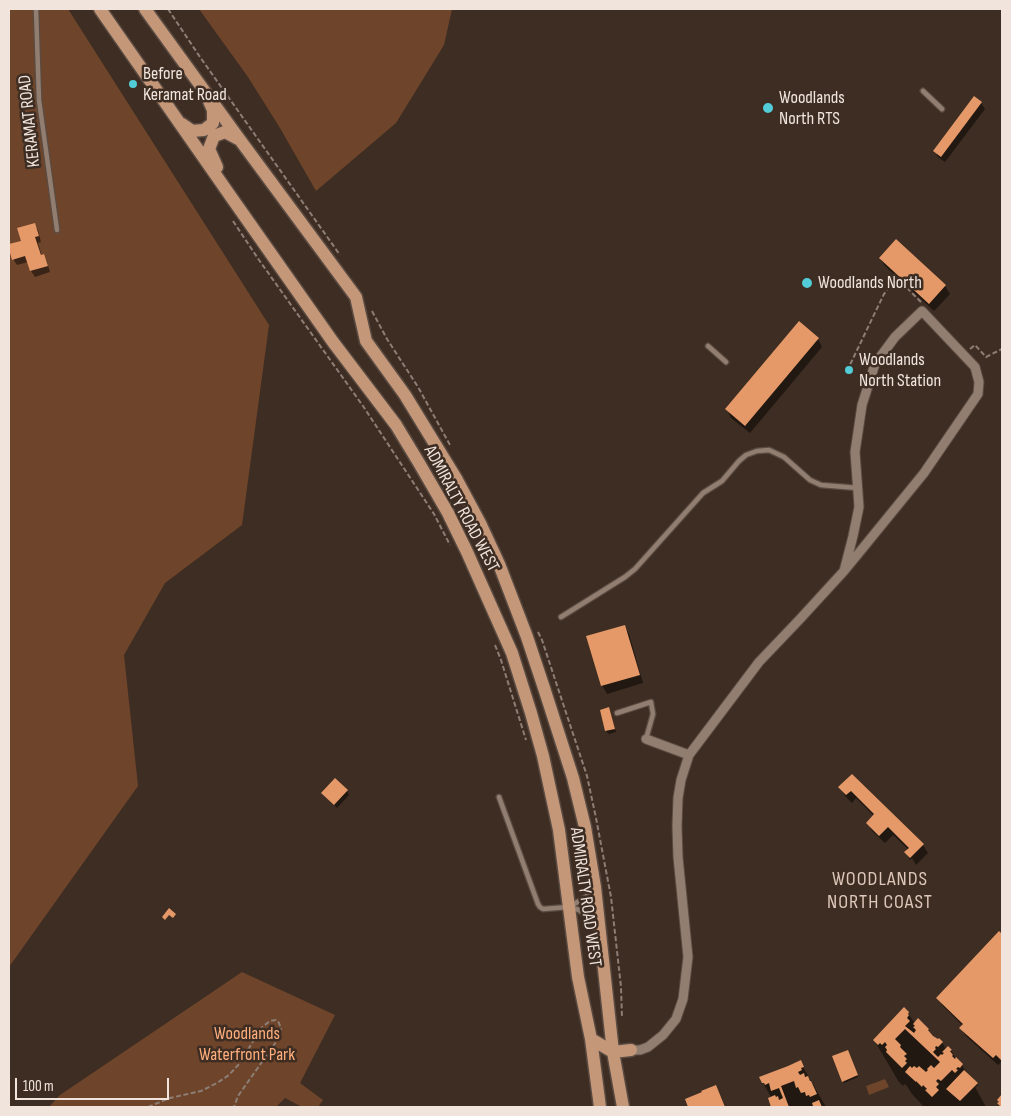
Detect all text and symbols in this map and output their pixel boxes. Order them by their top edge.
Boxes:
place label: Before Keramat Road [143,63,227,106]
street label: KERAMAT ROAD [14,74,46,168]
marker: Before Keramat Road [127,78,139,90]
place label: Woodlands North RTS [779,87,845,130]
marker: Woodlands North RTS [761,101,775,115]
place label: Woodlands North [818,272,922,294]
marker: Woodlands North [800,276,814,290]
place label: Woodlands North Station [859,349,941,392]
marker: Woodlands North Station [843,364,855,376]
street label: ADMIRALTY ROAD WEST [419,442,503,576]
street label: ADMIRALTY ROAD WEST [565,826,605,968]
district label: WOODLANDS NORTH COAST [826,868,934,915]
park label: Woodlands Waterfront Park [199,1023,295,1066]
scale bar [18,1068,171,1100]
text: 100 m [23,1077,54,1096]

